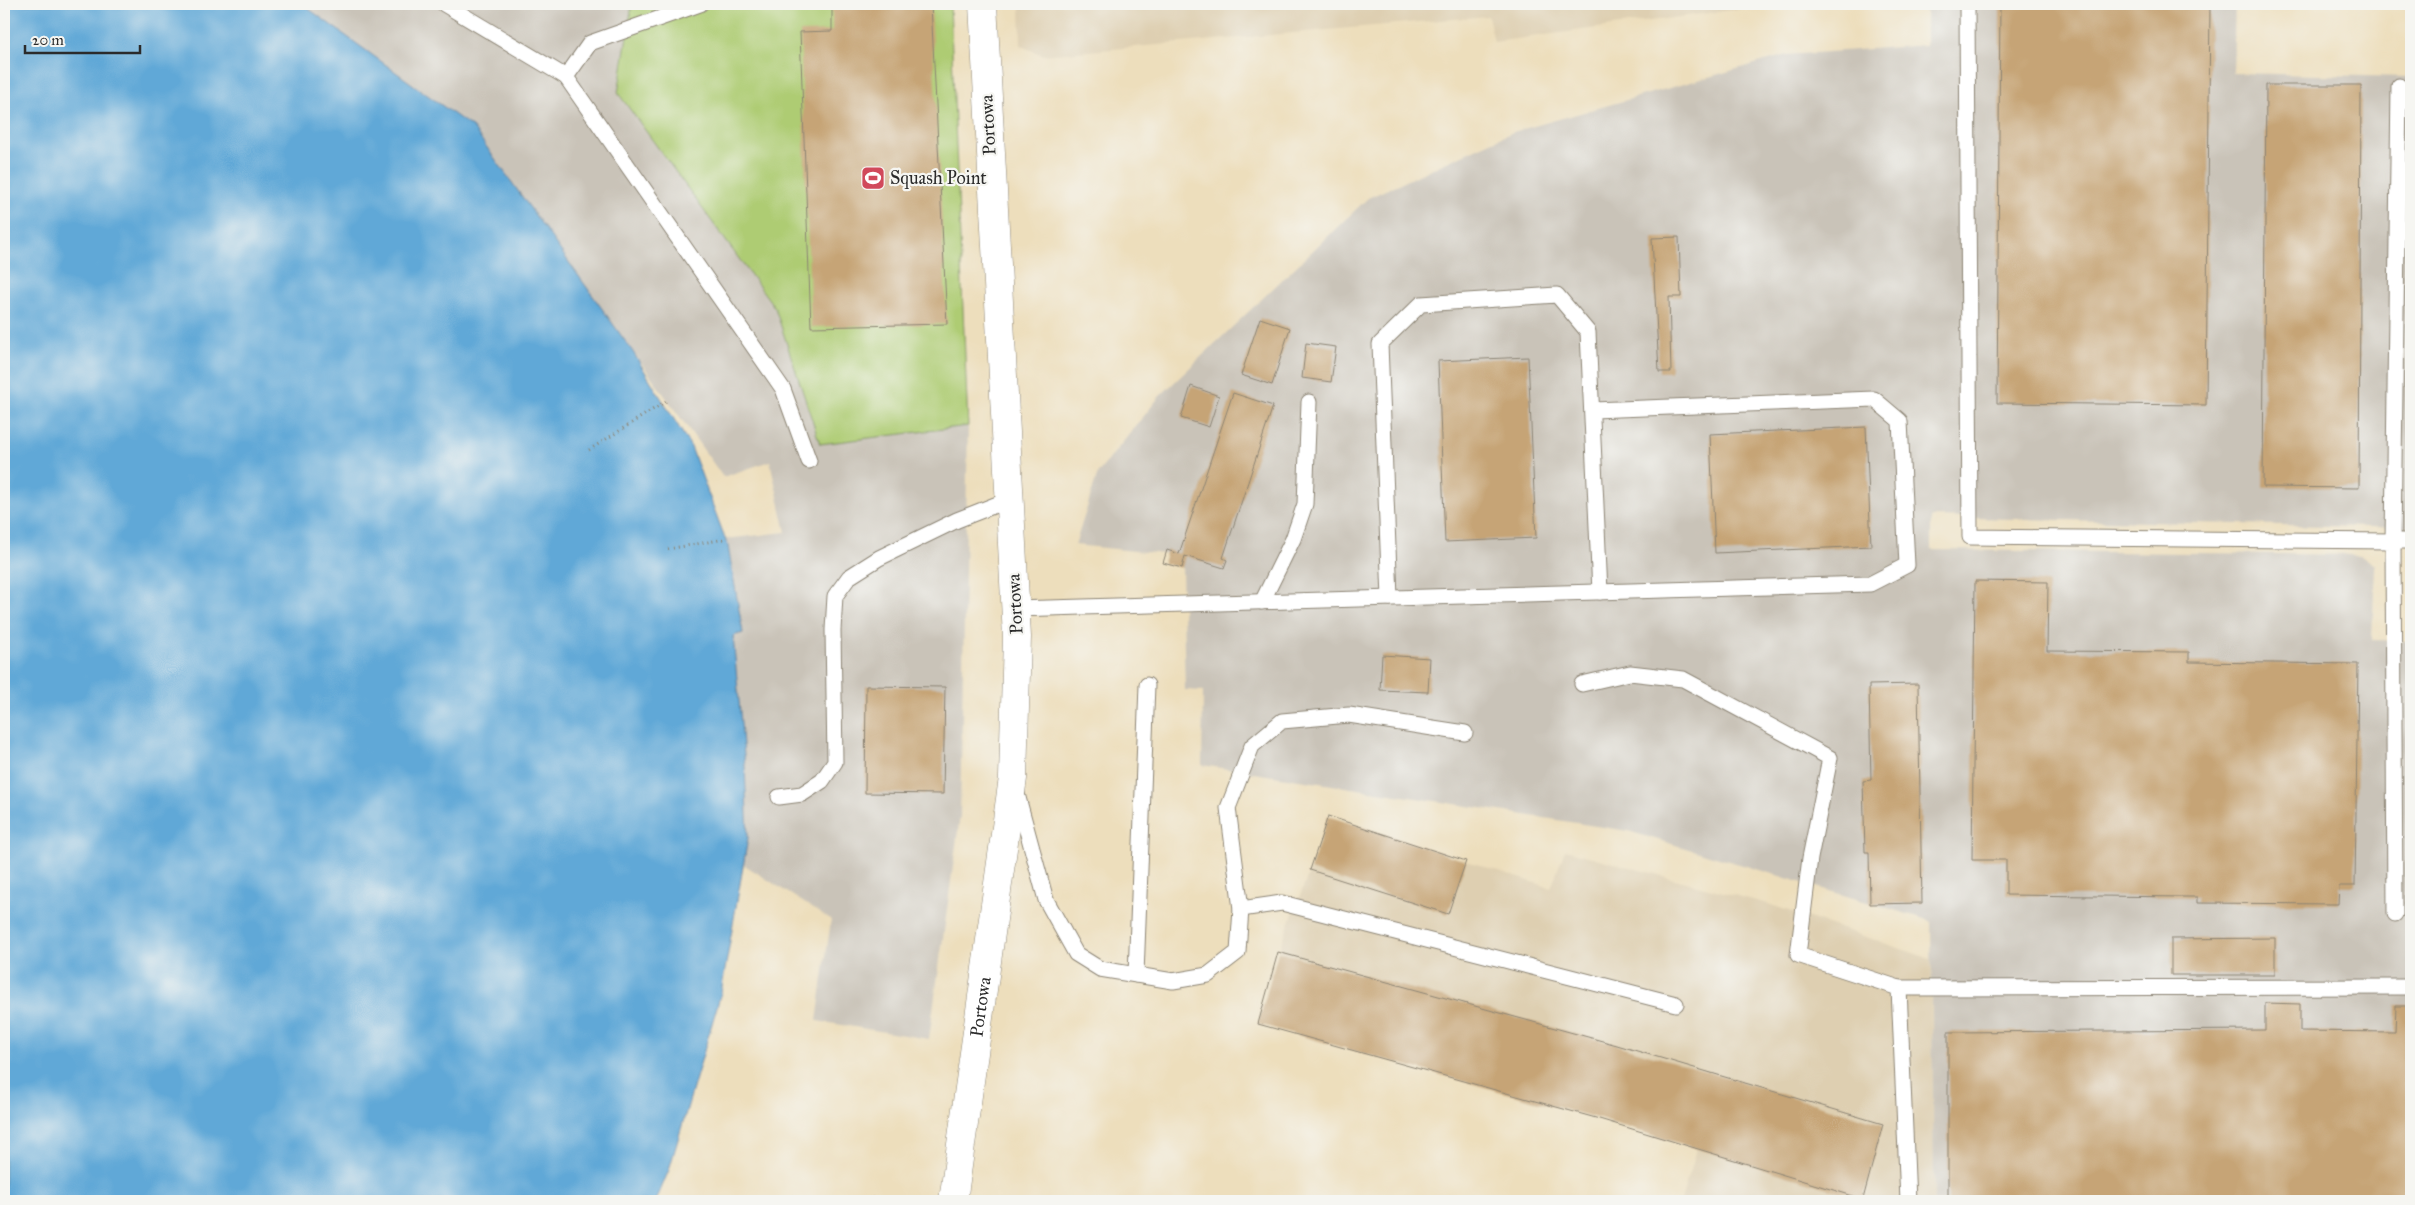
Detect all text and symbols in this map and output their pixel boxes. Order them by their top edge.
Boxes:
scale bar [25,22,140,54]
text: 20 m [32,31,64,49]
street label: Portowa [975,94,1001,156]
sports icon: Squash Point [860,165,886,191]
place label: Squash Point [890,167,987,190]
street label: Portowa [1002,573,1028,635]
street label: Portowa [965,975,996,1039]

